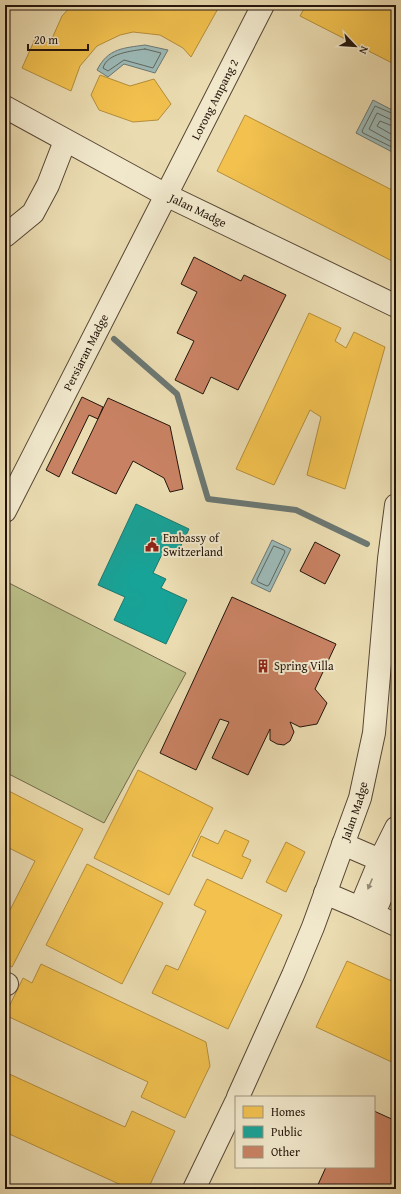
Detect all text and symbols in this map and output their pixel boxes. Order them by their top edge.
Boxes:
scale bar [28,26,88,52]
north arrow [335,26,375,66]
text: 20 m [34,31,58,48]
text: N [355,44,373,58]
street label: Lorong Ampang 2 [187,56,242,143]
street label: Jalan Madge [165,188,230,231]
street label: Persiaran Madge [59,310,112,394]
place label: Embassy of Switzerland [163,529,224,560]
public building icon: Embassy of Switzerland [144,537,160,553]
place label: Spring Villa [274,657,334,674]
building icon: Spring Villa [255,658,271,674]
street label: Jalan Madge [336,780,371,845]
one-way arrow [367,879,373,890]
legend [235,1096,375,1168]
text: Homes [271,1103,306,1120]
text: Public [271,1123,303,1140]
text: Other [271,1143,300,1160]

